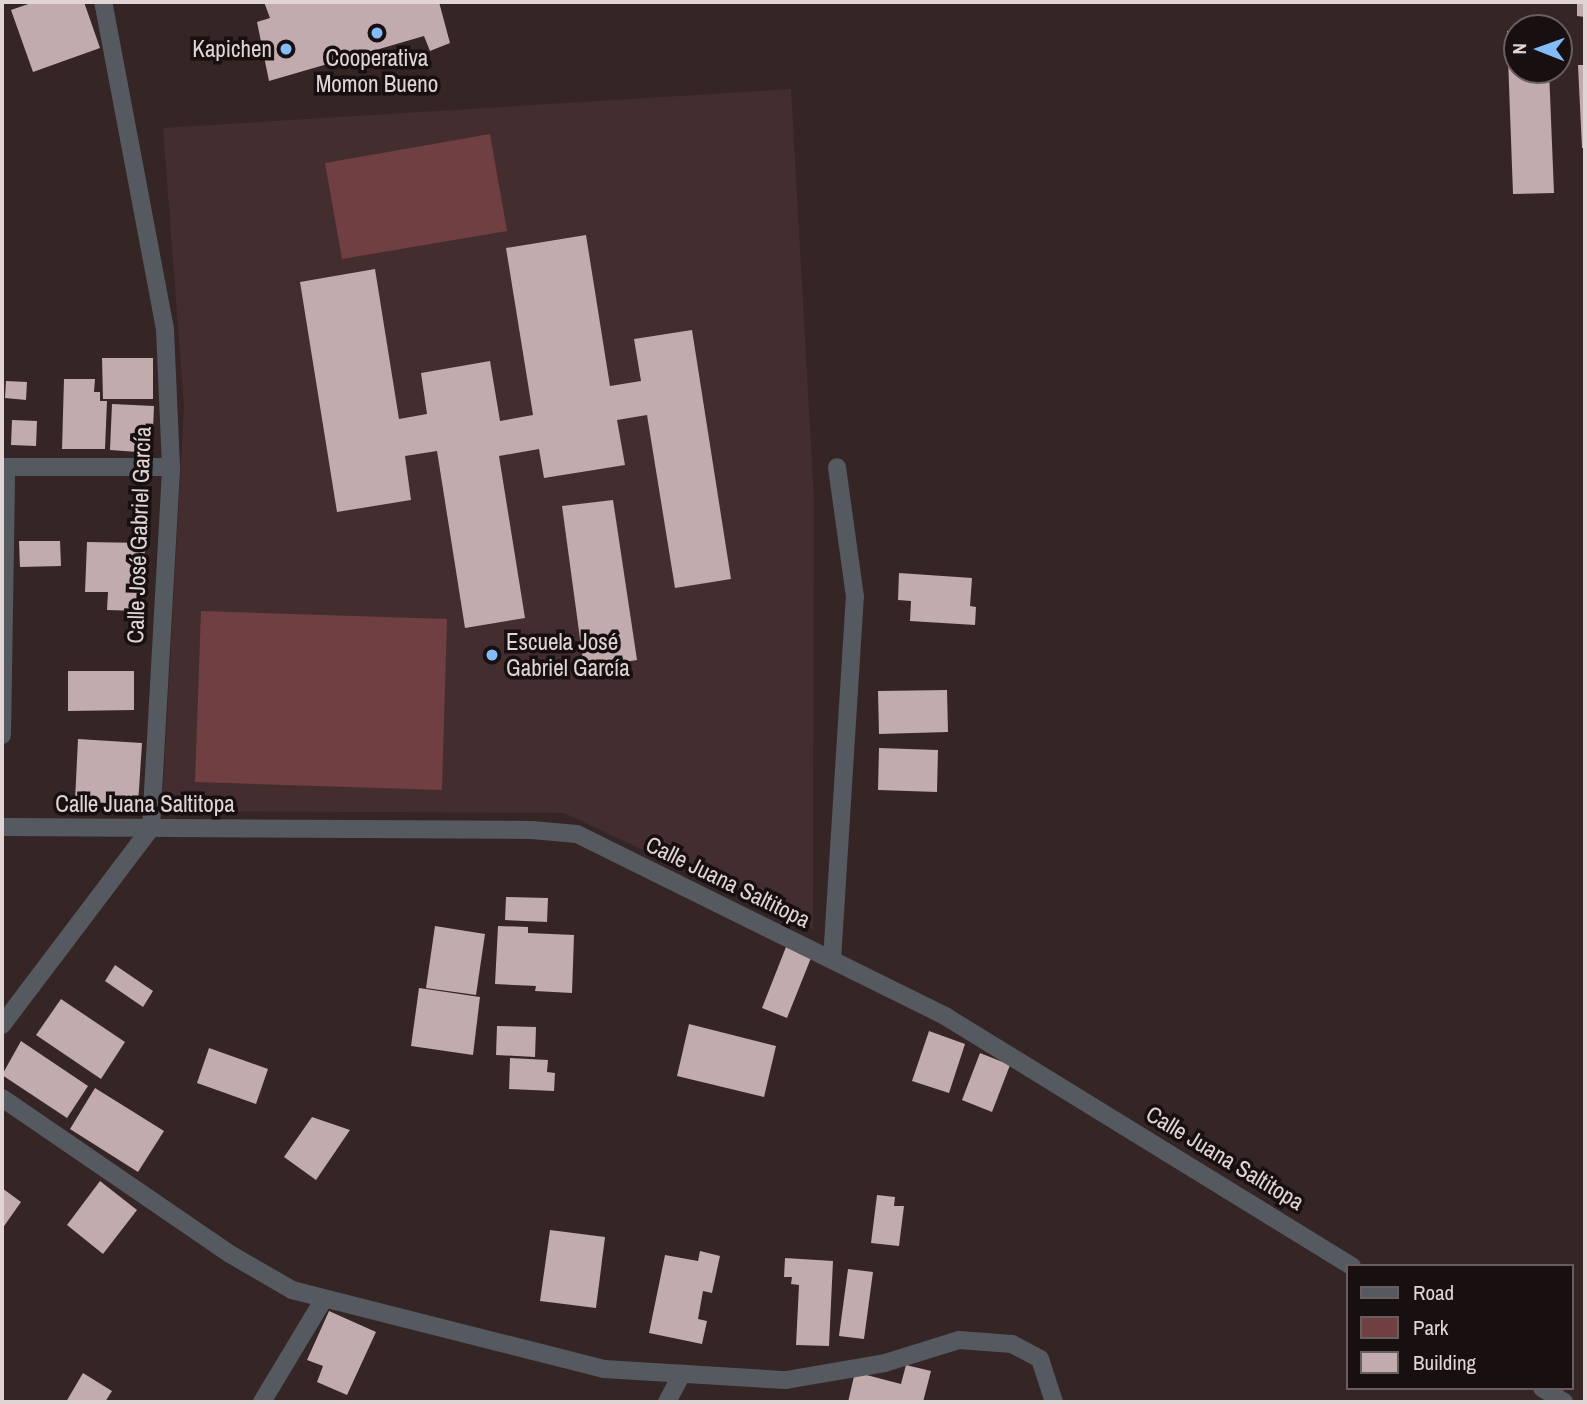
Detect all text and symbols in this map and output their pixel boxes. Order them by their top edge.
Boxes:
north arrow [1503,14,1573,84]
marker: Cooperativa Momon Bueno [369,25,385,41]
place label: Kapichen [192,35,272,63]
marker: Kapichen [278,41,294,57]
text: N [1506,43,1532,55]
place label: Cooperativa Momon Bueno [316,44,438,98]
street label: Calle José Gabriel García [121,426,157,644]
place label: Escuela José Gabriel García [506,628,630,682]
marker: Escuela José Gabriel García [484,647,500,663]
street label: Calle Juana Saltitopa [55,790,235,818]
street label: Calle Juana Saltitopa [641,830,815,934]
street label: Calle Juana Saltitopa [1141,1100,1309,1216]
legend [1346,1264,1573,1390]
text: Road [1413,1278,1454,1307]
text: Park [1413,1313,1448,1342]
text: Building [1413,1348,1476,1377]

